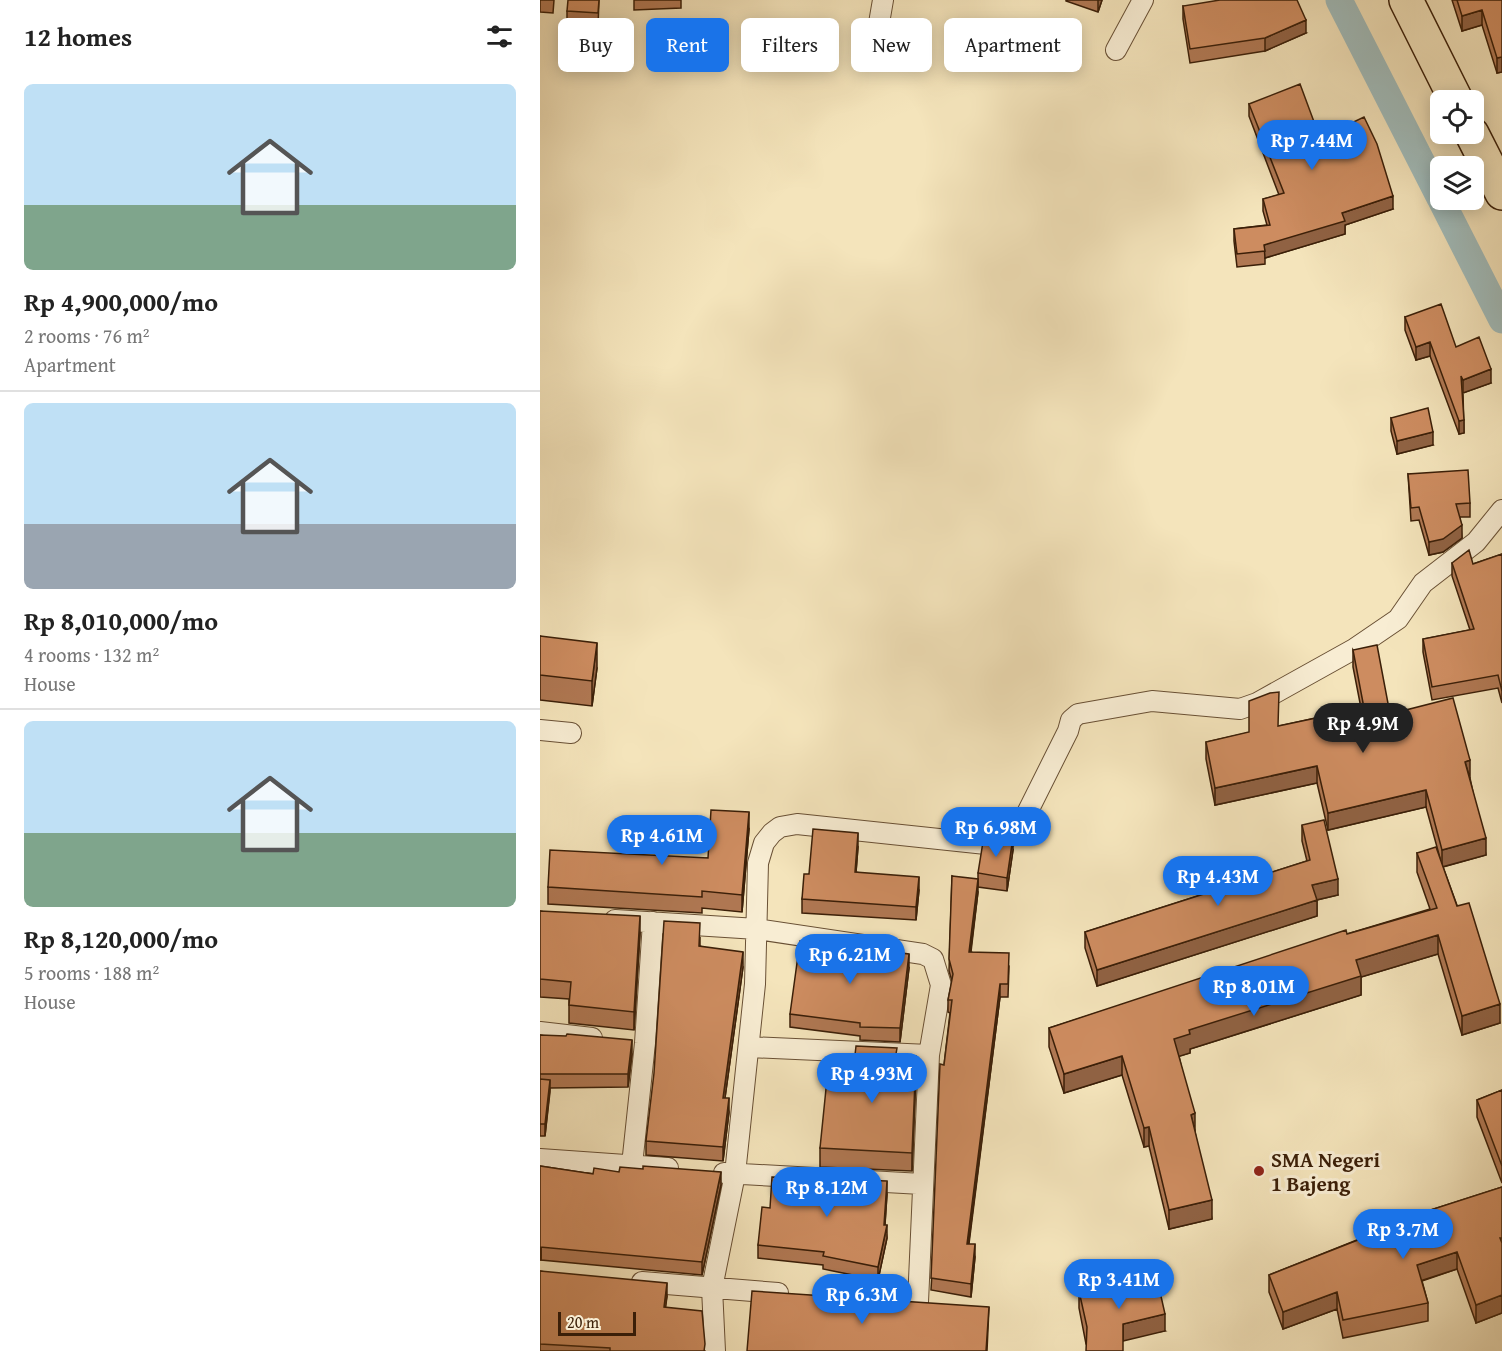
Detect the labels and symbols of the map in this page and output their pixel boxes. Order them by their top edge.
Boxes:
pin: Rp 7.44M [1250,120,1374,171]
pin: Rp 4.9M [1308,703,1418,754]
pin: Rp 6.98M [934,807,1058,858]
pin: Rp 4.61M [600,815,724,866]
pin: Rp 4.43M [1156,856,1280,907]
pin: Rp 6.21M [788,934,912,985]
pin: Rp 8.01M [1192,966,1316,1017]
pin: Rp 4.93M [810,1053,934,1104]
place label: SMA Negeri 1 Bajeng [1271,1144,1381,1199]
marker: SMA Negeri 1 Bajeng [1252,1164,1266,1178]
pin: Rp 8.12M [765,1167,889,1218]
pin: Rp 3.7M [1348,1209,1458,1260]
pin: Rp 3.41M [1057,1259,1181,1310]
pin: Rp 6.3M [807,1274,917,1325]
scale bar [558,1309,636,1336]

